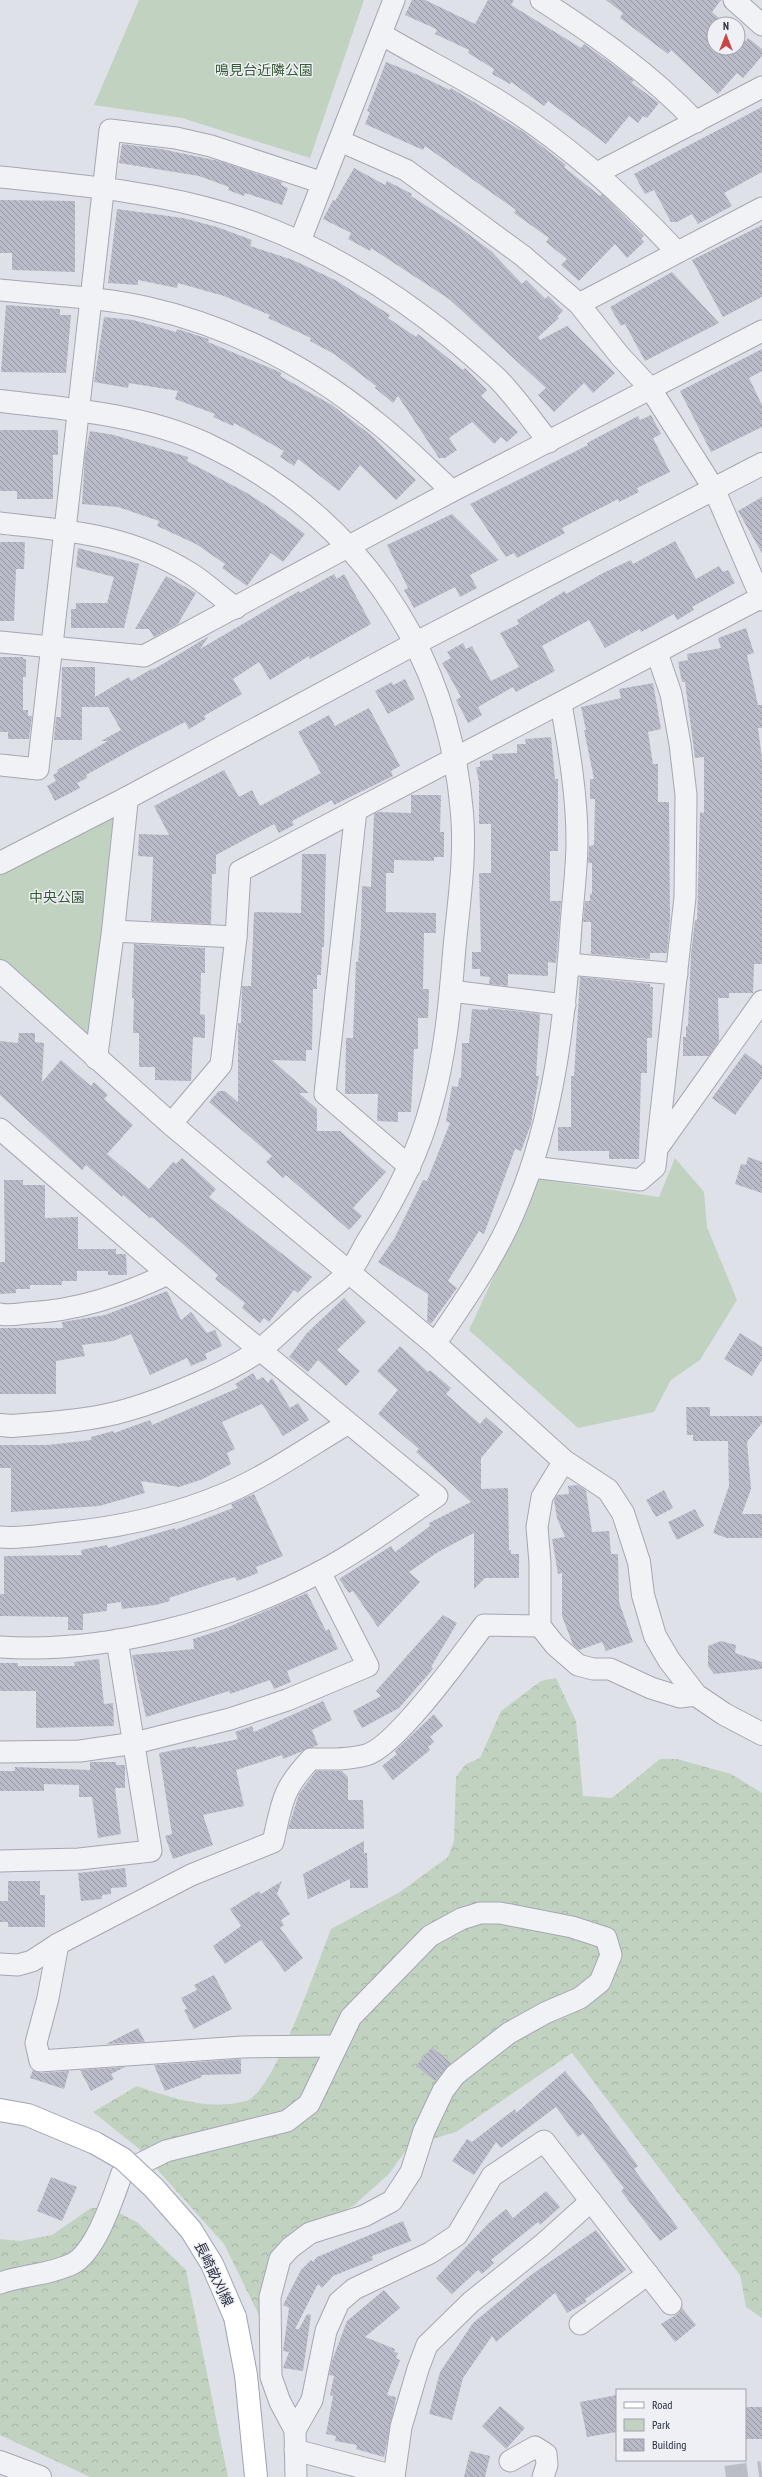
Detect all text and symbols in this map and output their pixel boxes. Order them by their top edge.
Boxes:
north arrow [706,16,746,56]
text: N [723,19,729,33]
park label: 鳴見台近隣公園 [215,61,313,79]
park label: 中央公園 [29,888,85,906]
street label: 長崎畝刈線 [191,2239,237,2309]
legend [616,2389,746,2461]
text: Road [652,2397,672,2412]
text: Park [652,2417,670,2432]
text: Building [652,2437,687,2452]

